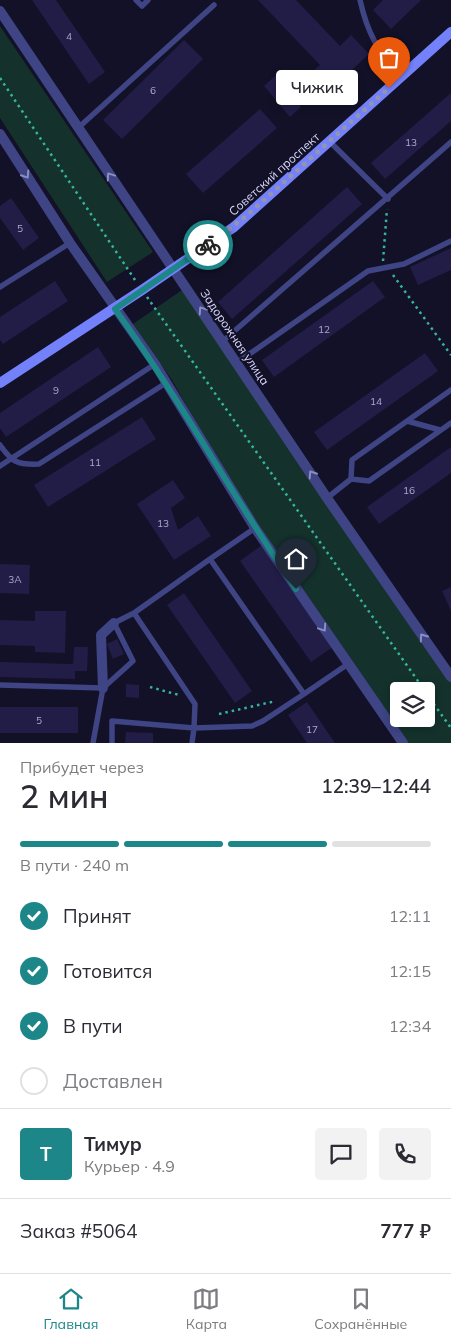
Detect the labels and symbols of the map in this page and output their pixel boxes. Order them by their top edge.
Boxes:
house number: 4 [66,30,72,43]
pin [368,37,410,88]
callout: Чижик [276,70,359,106]
house number: 6 [150,84,156,97]
street label: Советский проспект [226,129,323,219]
house number: 13 [405,136,417,149]
one-way arrow [20,170,30,179]
one-way arrow [107,172,116,181]
courier [183,220,233,270]
house number: 5 [17,222,23,235]
street label: Задорожная улица [197,286,273,388]
one-way arrow [199,306,208,315]
house number: 12 [318,323,330,336]
house number: 9 [53,384,59,397]
house number: 14 [370,395,382,408]
house number: 11 [89,456,101,469]
one-way arrow [308,470,318,479]
house number: 16 [403,484,415,497]
house number: 13 [157,517,169,530]
pin [275,538,317,589]
house number: 3А [8,573,22,586]
one-way arrow [317,622,326,631]
one-way arrow [420,633,429,642]
house number: 5 [36,714,42,727]
house number: 17 [306,723,318,736]

